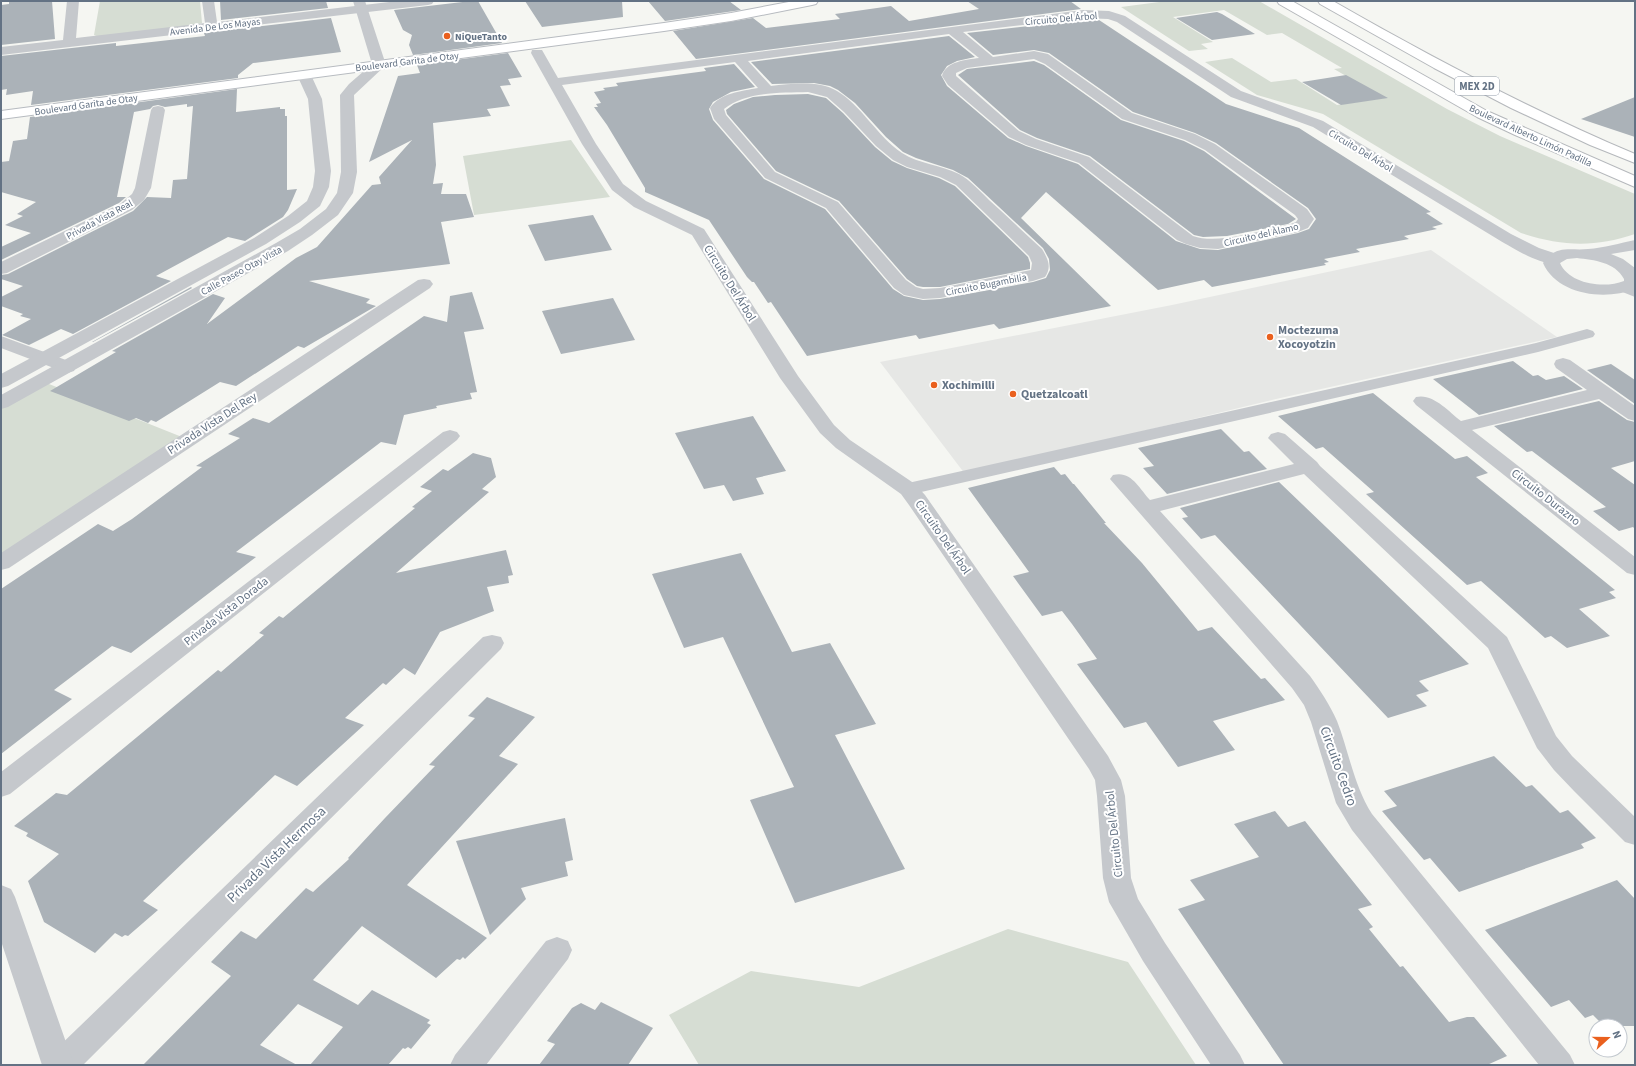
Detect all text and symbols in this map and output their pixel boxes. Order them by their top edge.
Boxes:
street label: Circuito Del Árbol [1024,9,1098,29]
street label: Avenida De Los Mayas [169,15,261,39]
place label: NiQueTanto [455,30,507,44]
marker: NiQueTanto [442,31,452,41]
street label: Boulevard Garita de Otay [355,49,460,75]
road number: MEX 2D [1455,77,1499,95]
street label: Boulevard Garita de Otay [34,91,139,119]
street label: Boulevard Alberto Limón Padilla [1467,101,1594,171]
street label: Circuito Del Árbol [1326,126,1396,176]
street label: Privada Vista Real [64,196,136,243]
street label: Circuito del Àlamo [1222,220,1300,250]
street label: Circuito Del Árbol [699,242,760,325]
street label: Calle Paseo Otay Vista [198,243,285,299]
street label: Circuito Bugambilia [944,270,1028,300]
place label: Moctezuma Xocoyotzin [1278,322,1339,353]
marker: Moctezuma Xocoyotzin [1265,332,1275,342]
place label: Xochimilli [942,377,995,394]
marker: Xochimilli [929,380,939,390]
place label: Quetzalcoatl [1021,386,1088,403]
street label: Privada Vista Del Rey [164,388,261,459]
marker: Quetzalcoatl [1008,389,1018,399]
street label: Circuito Durazno [1508,465,1584,530]
street label: Circuito Del Árbol [911,497,975,578]
street label: Privada Vista Dorada [180,573,272,650]
street label: Circuito Cedro [1314,724,1362,809]
street label: Circuito Del Árbol [1101,790,1128,878]
street label: Privada Vista Hermosa [223,802,331,907]
north arrow [1588,1018,1628,1058]
text: N [1609,1028,1625,1041]

